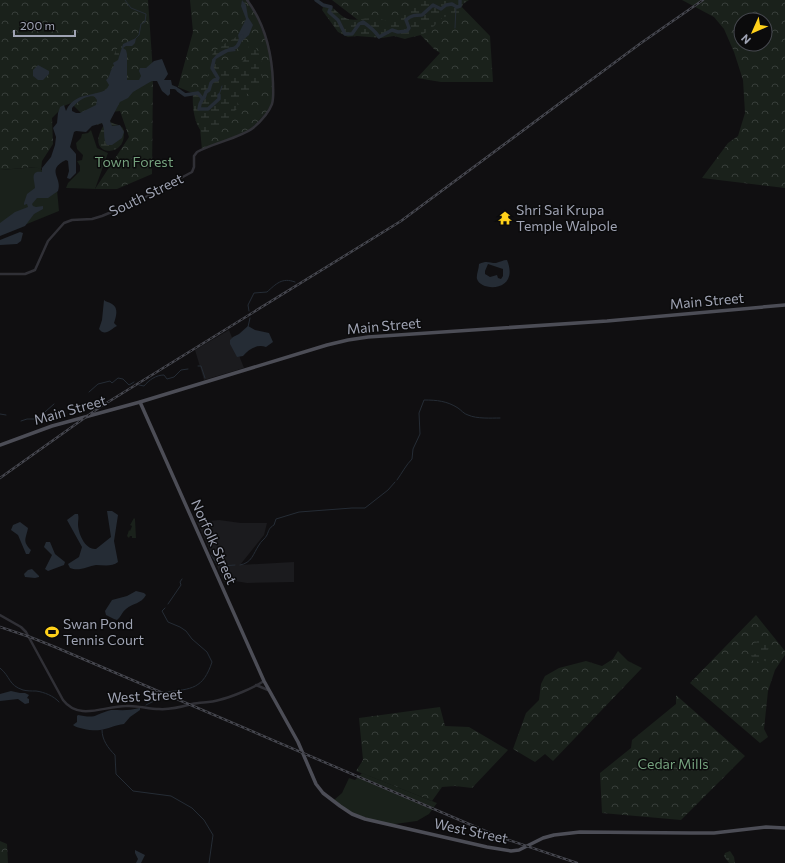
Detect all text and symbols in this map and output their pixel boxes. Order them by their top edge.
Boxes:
scale bar [14,12,75,38]
north arrow [733,12,773,52]
text: 200 m [20,18,55,32]
text: N [738,32,753,47]
park label: Town Forest [95,153,174,170]
street label: South Street [106,169,186,220]
place label: Shri Sai Krupa Temple Walpole [516,201,617,234]
temple icon: Shri Sai Krupa Temple Walpole [497,210,513,226]
street label: Main Street [669,289,745,312]
street label: Main Street [346,314,422,337]
street label: Main Street [32,391,108,428]
street label: Norfolk Street [188,497,241,587]
place label: Swan Pond Tennis Court [63,615,144,648]
sports icon: Swan Pond Tennis Court [44,624,60,640]
street label: West Street [107,685,183,706]
park label: Cedar Mills [637,755,709,772]
street label: West Street [433,814,510,847]

